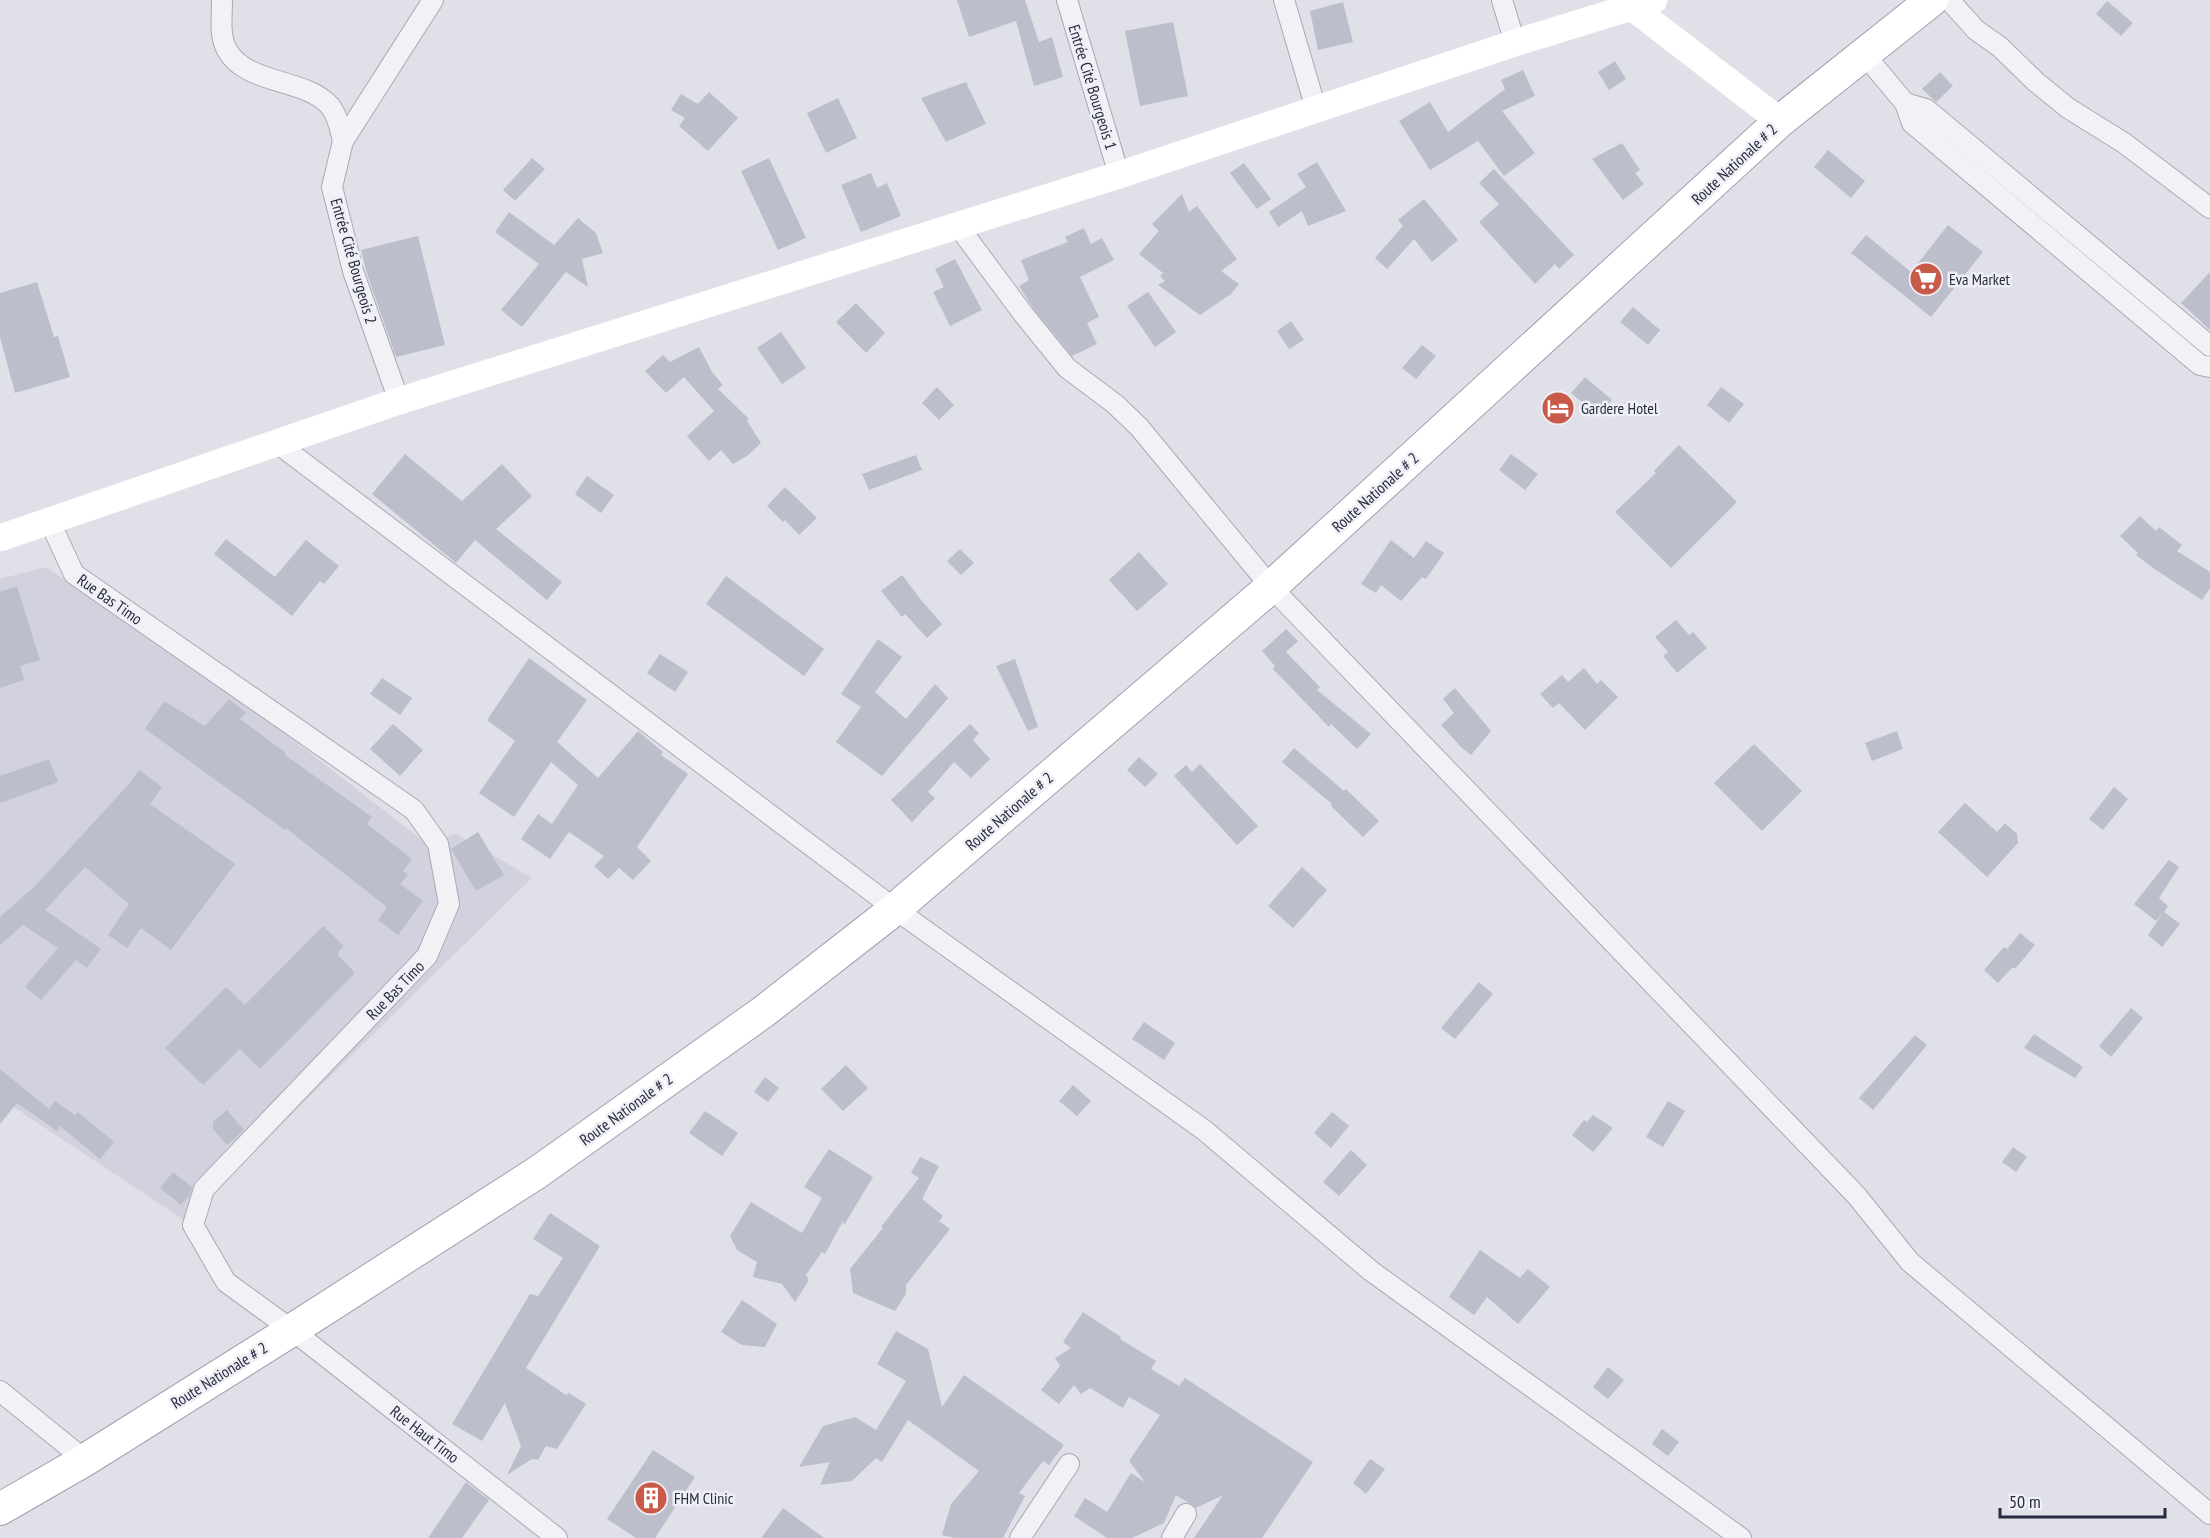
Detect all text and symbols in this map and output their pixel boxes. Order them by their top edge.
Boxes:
street label: Entrée Cité Bourgeois 1 [1064,22,1122,152]
street label: Route Nationale # 2 [1687,119,1781,209]
street label: Entrée Cité Bourgeois 2 [327,196,381,326]
supermarket icon: Eva Market [1908,261,1944,297]
place label: Eva Market [1949,269,2010,289]
hotel icon: Gardere Hotel [1540,390,1576,426]
place label: Gardere Hotel [1581,398,1658,418]
street label: Route Nationale # 2 [1327,448,1423,536]
street label: Rue Bas Timo [74,569,146,629]
street label: Route Nationale # 2 [961,767,1057,855]
street label: Rue Bas Timo [362,956,428,1024]
street label: Route Nationale # 2 [576,1069,676,1149]
street label: Route Nationale # 2 [167,1337,271,1413]
street label: Rue Haut Timo [387,1401,463,1467]
building icon: FHM Clinic [633,1480,669,1516]
scale bar [2000,1481,2165,1519]
place label: FHM Clinic [674,1488,734,1508]
text: 50 m [2009,1490,2041,1513]

